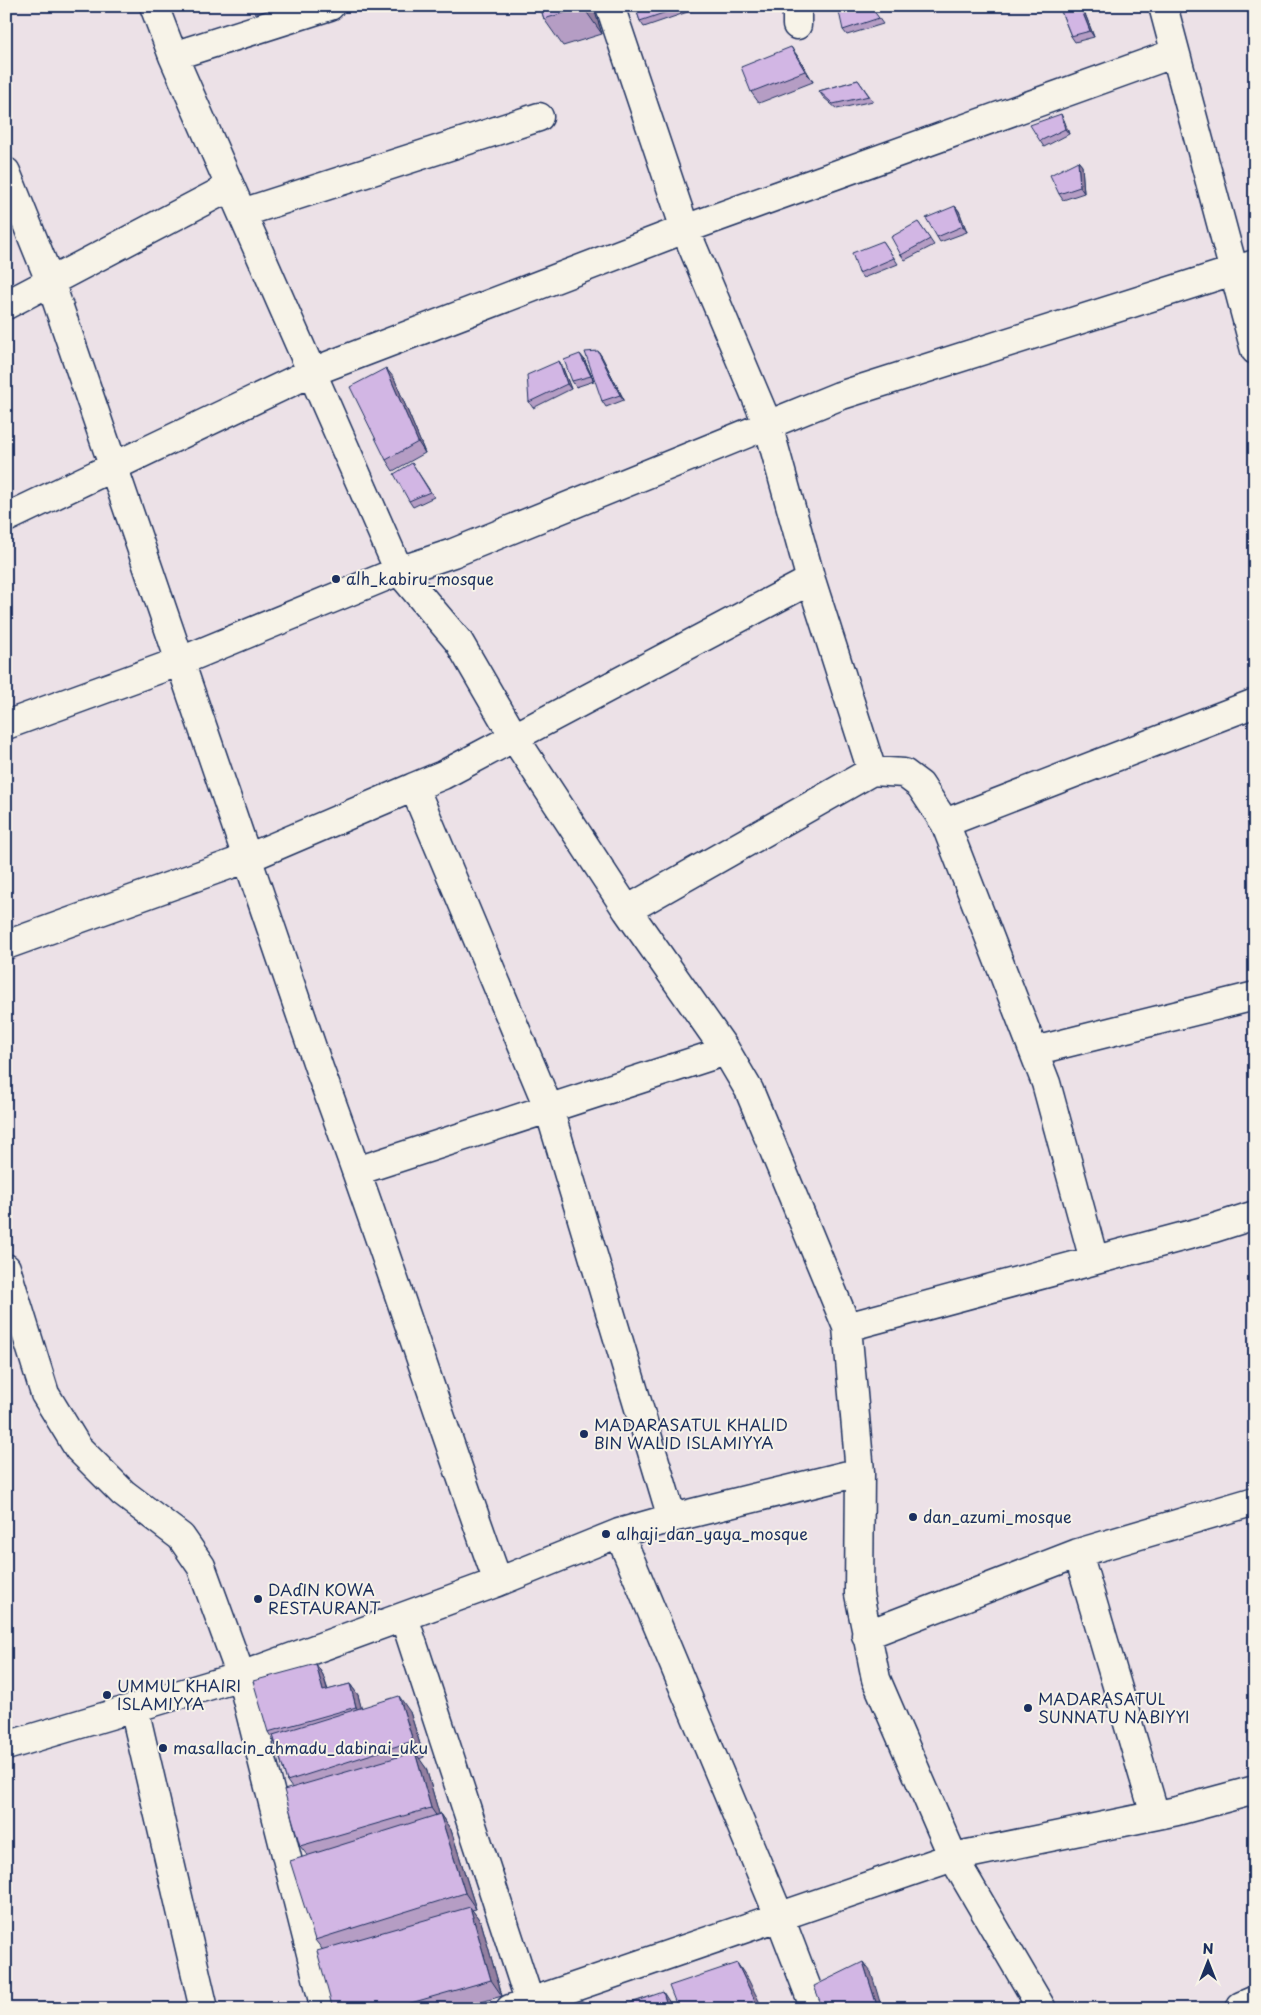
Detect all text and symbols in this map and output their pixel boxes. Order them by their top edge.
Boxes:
place label: alh_kabiru_mosque [346,566,494,590]
marker: alh_kabiru_mosque [330,573,342,585]
place label: MADARASATUL KHALID BIN WALID ISLAMIYYA [594,1412,788,1454]
marker: MADARASATUL KHALID BIN WALID ISLAMIYYA [578,1428,590,1440]
place label: dan_azumi_mosque [923,1504,1072,1528]
marker: dan_azumi_mosque [907,1511,919,1523]
place label: alhaji_dan_yaya_mosque [616,1521,808,1545]
marker: alhaji_dan_yaya_mosque [600,1528,612,1540]
place label: DAɗIN KOWA RESTAURANT [268,1577,381,1619]
marker: DAɗIN KOWA RESTAURANT [252,1593,264,1605]
place label: UMMUL KHAIRI ISLAMIYYA [117,1673,241,1715]
place label: MADARASATUL SUNNATU NABIYYI [1038,1686,1190,1728]
marker: UMMUL KHAIRI ISLAMIYYA [101,1689,113,1701]
marker: MADARASATUL SUNNATU NABIYYI [1022,1702,1034,1714]
place label: masallacin_ahmadu_dabinai_uku [173,1735,428,1759]
marker: masallacin_ahmadu_dabinai_uku [157,1742,169,1754]
north arrow [1184,1938,1234,1988]
text: N [1202,1938,1214,1959]

